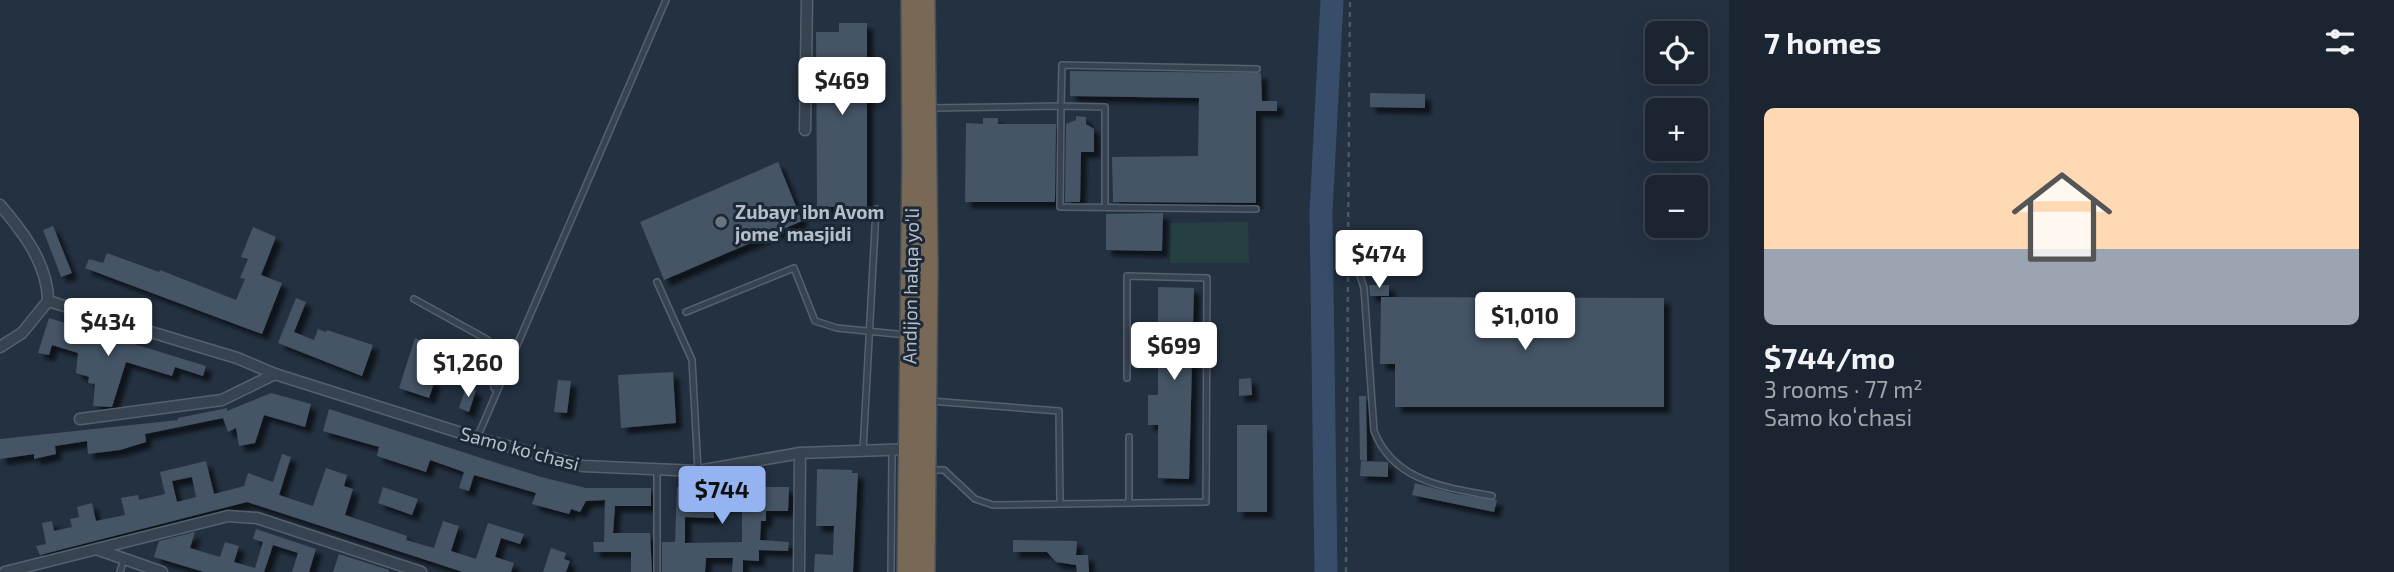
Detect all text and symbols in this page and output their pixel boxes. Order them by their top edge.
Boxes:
map controls [1645,21,1708,238]
button: locate [1645,21,1708,84]
icon: filters [2321,23,2359,61]
text: 7 homes [1764,24,1881,60]
pin: $469 [801,58,883,117]
text: $469 [814,66,870,94]
button: + [1645,98,1708,161]
icon: home [1999,154,2125,280]
button: − [1645,175,1708,238]
place label: Zubayr ibn Avom jome' masjidi [735,200,884,245]
street label: Andijon halqa yo‘li [897,208,923,364]
marker: Zubayr ibn Avom jome' masjidi [713,214,729,230]
pin: $474 [1338,230,1420,290]
text: $474 [1352,239,1406,267]
pin: $1,010 [1468,292,1582,352]
pin: $434 [67,298,149,358]
text: $1,010 [1491,301,1559,329]
text: $434 [80,307,136,335]
pin: $699 [1133,322,1215,382]
text: $699 [1147,331,1201,359]
text: $744/mo [1764,339,1895,375]
pin: $1,260 [411,340,525,399]
text: $1,260 [433,348,503,376]
text: 3 rooms · 77 m² [1764,375,1923,403]
text: Samo koʻchasi [1764,403,1912,431]
street label: Samo koʻchasi [458,421,582,475]
pin: $744 [681,466,763,526]
text: $744 [695,475,749,503]

